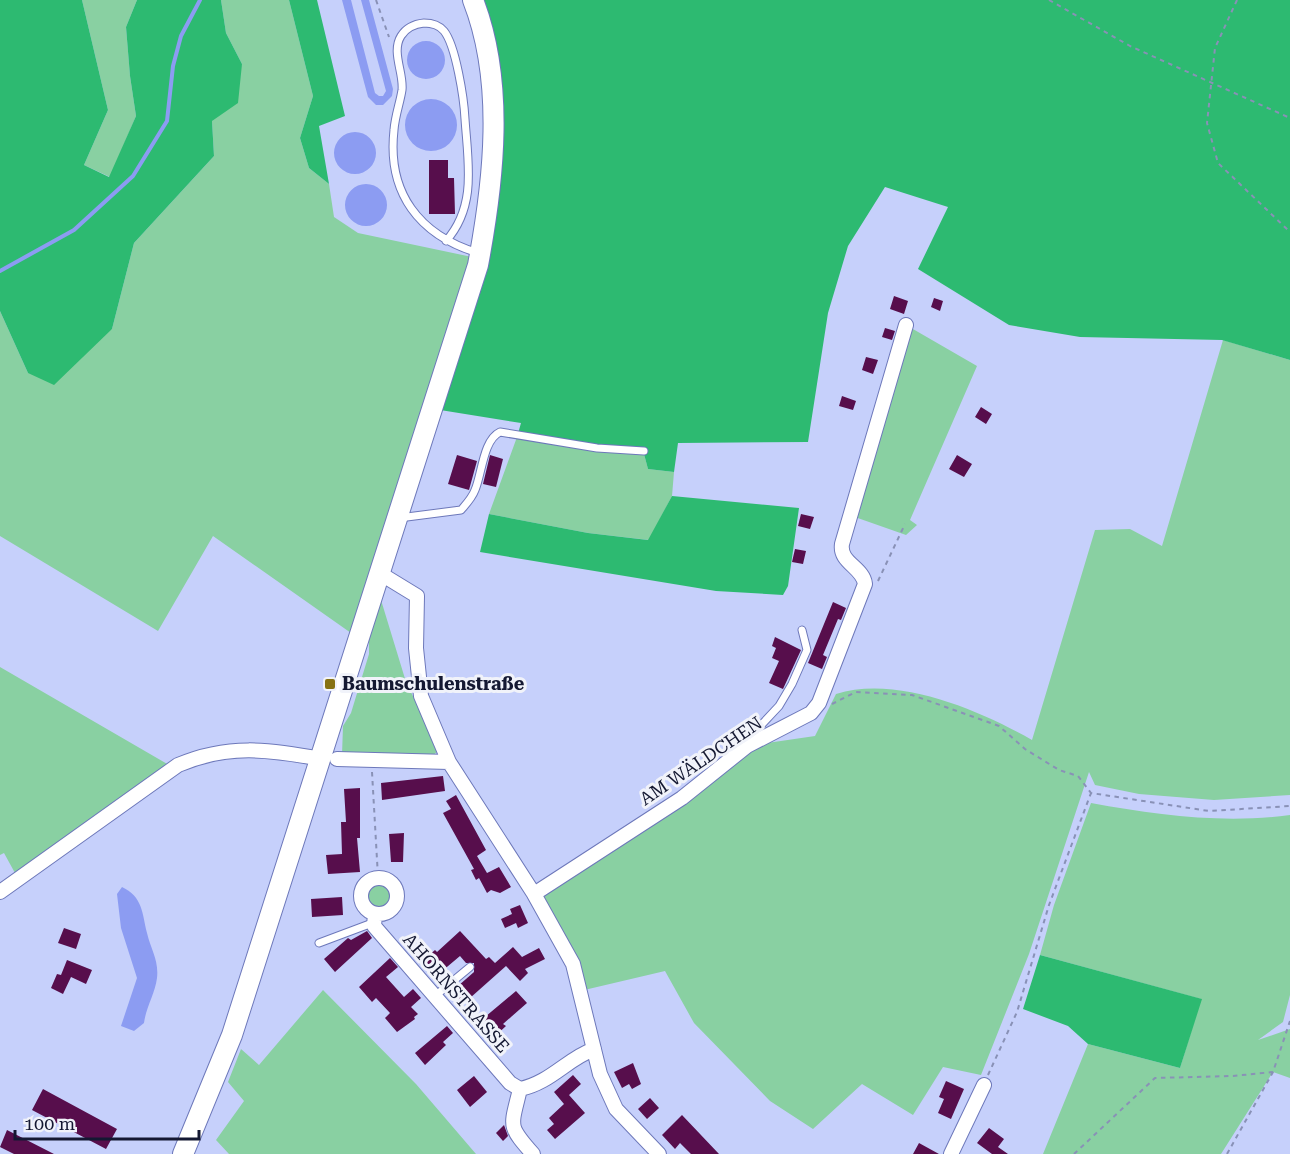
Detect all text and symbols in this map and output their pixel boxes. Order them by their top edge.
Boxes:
place label: Baumschulenstraße [342,673,525,694]
marker: Baumschulenstraße [323,677,337,691]
street label: AM WÄLDCHEN [635,712,766,809]
street label: AHORNSTRASSE [399,929,514,1057]
scale bar [15,1103,200,1141]
text: 100 m [24,1113,75,1134]

